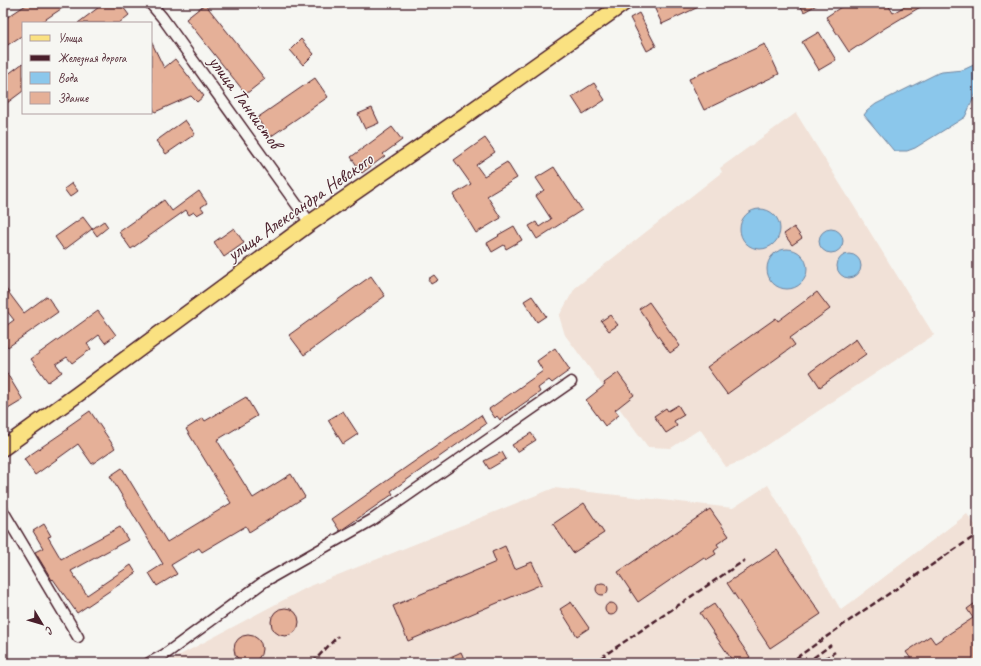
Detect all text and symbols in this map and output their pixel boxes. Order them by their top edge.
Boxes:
legend [22,22,152,114]
text: Улица [58,30,83,46]
text: Железная дорога [58,50,127,66]
street label: улица Танкистов [203,50,289,157]
text: Вода [58,70,79,86]
text: Здание [58,90,89,106]
street label: улица Александра Невского [221,147,379,267]
north arrow [22,604,62,644]
text: С [42,624,57,638]

